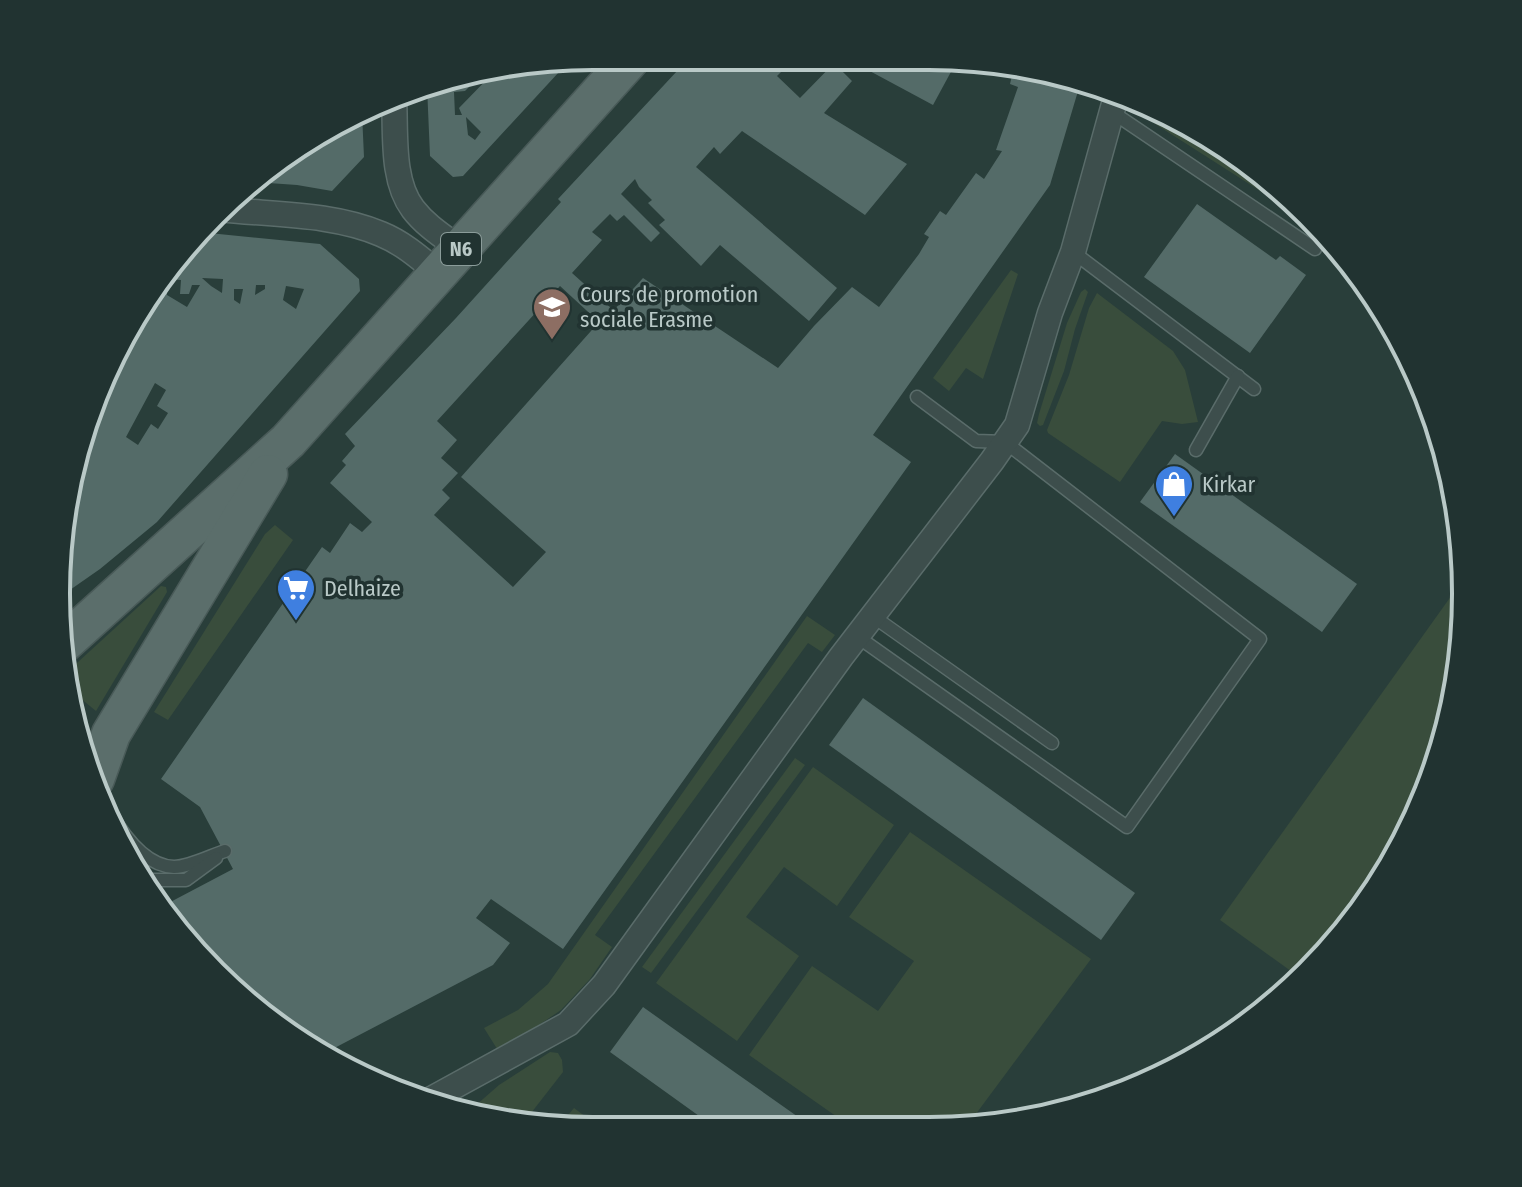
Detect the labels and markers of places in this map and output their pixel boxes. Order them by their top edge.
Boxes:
place label: Cours de promotion sociale Erasme [580,281,758,333]
school or university icon: Cours de promotion sociale Erasme [531,286,573,341]
shop icon: Kirkar [1153,463,1195,518]
place label: Kirkar [1202,471,1256,498]
supermarket icon: Delhaize [275,567,317,622]
place label: Delhaize [324,575,401,602]

